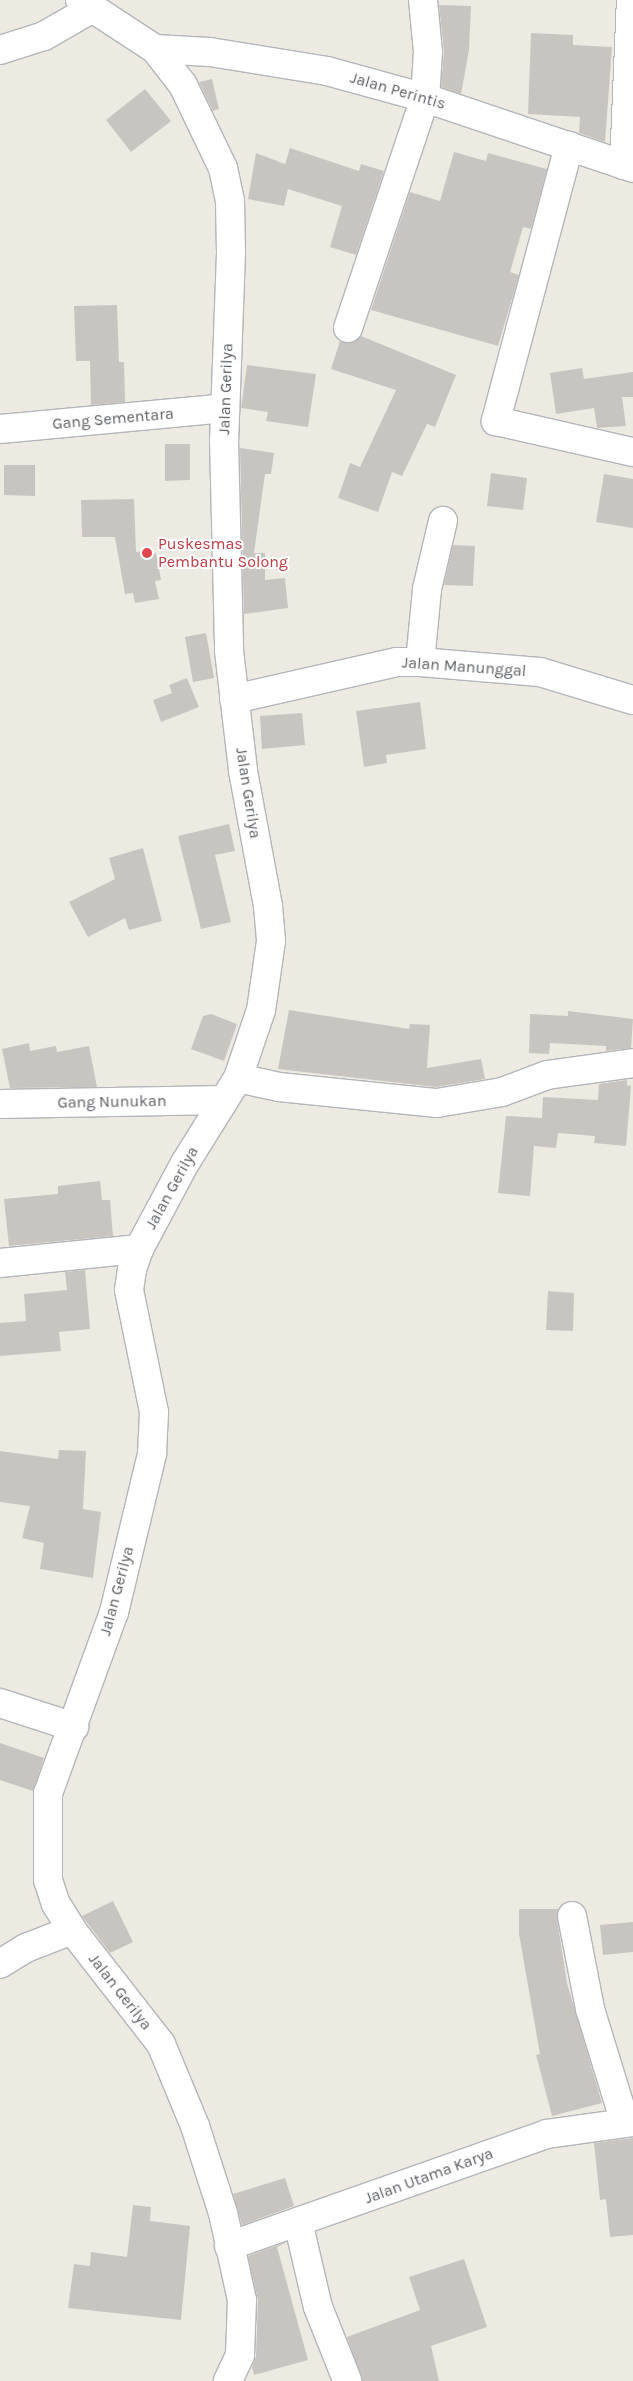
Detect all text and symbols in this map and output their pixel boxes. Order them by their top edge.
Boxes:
street label: Jalan Perintis [348,68,448,114]
street label: Jalan Gerilya [215,343,237,435]
street label: Gang Sementara [52,404,174,434]
place label: Puskesmas Pembantu Solong [158,534,288,572]
marker: Puskesmas Pembantu Solong [140,546,154,560]
street label: Jalan Manunggal [401,653,527,681]
street label: Jalan Gerilya [231,746,265,840]
street label: Gang Nunukan [57,1091,167,1113]
street label: Jalan Gerilya [141,1143,203,1233]
street label: Jalan Gerilya [96,1544,138,1638]
street label: Jalan Gerilya [84,1950,156,2034]
street label: Jalan Utama Karya [362,2144,496,2208]

